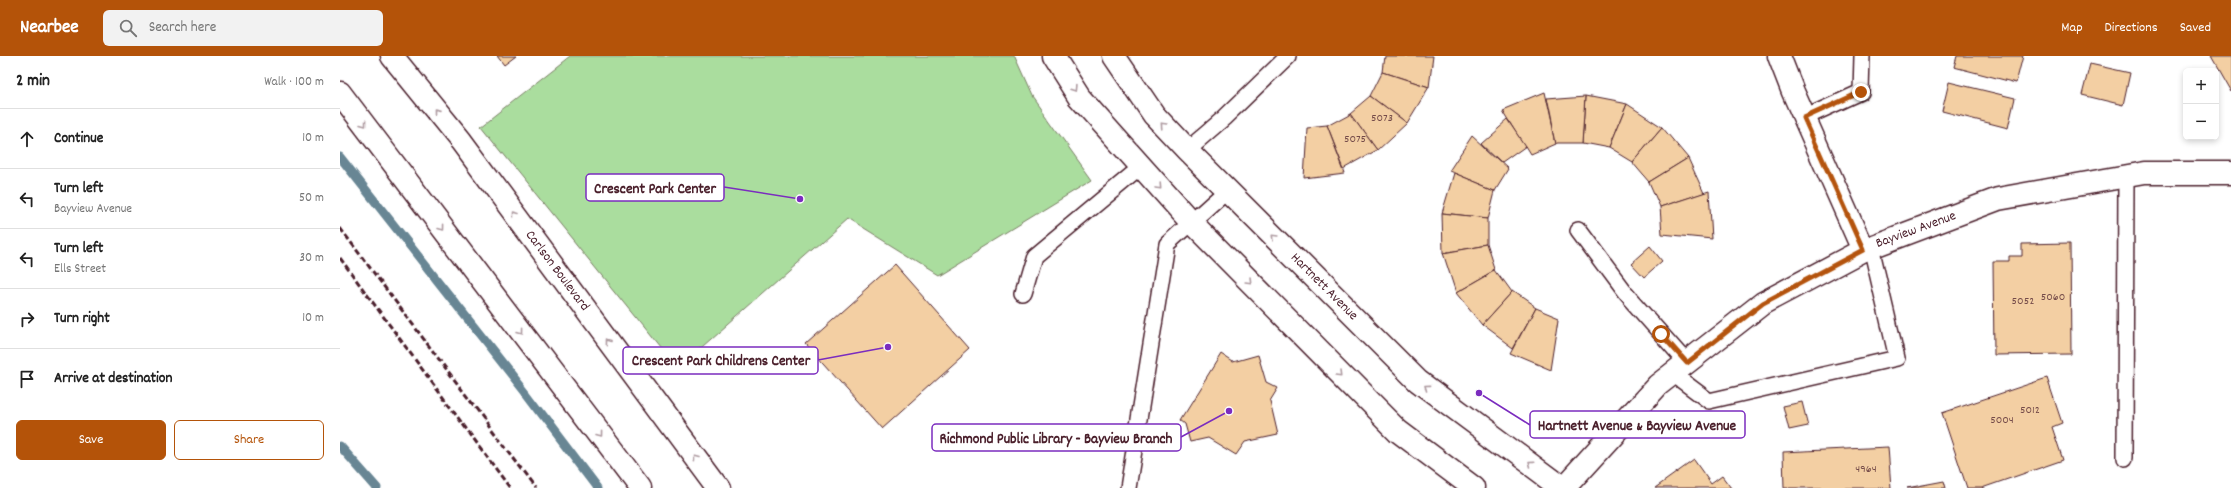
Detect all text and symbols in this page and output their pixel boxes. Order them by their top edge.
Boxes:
search box [103,10,383,46]
text: Nearbee [20,15,79,42]
icon: search [117,17,139,39]
text: Search here [149,17,216,39]
text: Map [2061,18,2083,38]
text: Directions [2105,18,2158,38]
text: Saved [2180,18,2211,38]
map controls [2183,68,2219,140]
button: + [2183,68,2219,104]
text: 2 min [16,70,50,94]
text: Walk · 100 m [264,73,324,92]
route end [1852,83,1870,101]
one-way arrow [1069,85,1077,92]
button: − [2183,104,2219,140]
one-way arrow [434,108,441,115]
house number: 5073 [1371,110,1393,127]
one-way arrow [359,120,366,127]
one-way arrow [1161,122,1168,129]
icon: ahead [16,128,38,150]
text: Continue [54,128,103,150]
text: 10 m [302,129,324,148]
house number: 5075 [1344,131,1366,148]
callout: Crescent Park Center [586,174,724,201]
text: Turn left [54,178,103,200]
text: Crescent Park Center [594,179,716,201]
one-way arrow [1154,182,1162,190]
icon: left [16,188,38,210]
text: 50 m [299,189,324,208]
text: Bayview Avenue [54,200,132,219]
street label: Bayview Avenue [1873,206,1959,254]
one-way arrow [513,212,520,219]
one-way arrow [437,223,444,230]
street label: Carlson Boulevard [520,226,594,316]
one-way arrow [1272,234,1279,242]
text: Turn left [54,238,103,260]
icon: left [16,248,38,270]
text: 30 m [299,249,324,268]
street label: Hartnett Avenue [1286,249,1362,325]
text: Ells Street [54,260,106,279]
one-way arrow [1244,276,1252,284]
house number: 5060 [2041,289,2065,306]
house number: 5052 [2012,293,2034,310]
icon: right [16,308,38,330]
text: Turn right [54,308,110,330]
text: 10 m [302,309,324,328]
route start [1652,325,1670,343]
one-way arrow [516,327,523,334]
one-way arrow [607,339,614,346]
callout: Crescent Park Childrens Center [623,347,818,374]
text: Crescent Park Childrens Center [632,351,811,373]
icon: arrive [16,368,38,390]
text: Arrive at destination [54,368,172,390]
one-way arrow [1336,368,1343,376]
one-way arrow [1424,384,1431,392]
house number: 5012 [2020,402,2040,419]
callout: Hartnett Avenue & Bayview Avenue [1530,411,1745,438]
house number: 5004 [1990,412,2014,429]
text: Hartnett Avenue & Bayview Avenue [1538,416,1737,438]
button: Save [16,420,166,460]
button: Share [174,420,324,460]
callout: Richmond Public Library - Bayview Branch [932,424,1181,451]
text: Richmond Public Library - Bayview Branch [940,429,1173,451]
one-way arrow [595,430,602,437]
one-way arrow [693,454,700,461]
house number: 4964 [1855,461,1877,478]
one-way arrow [1529,462,1536,469]

